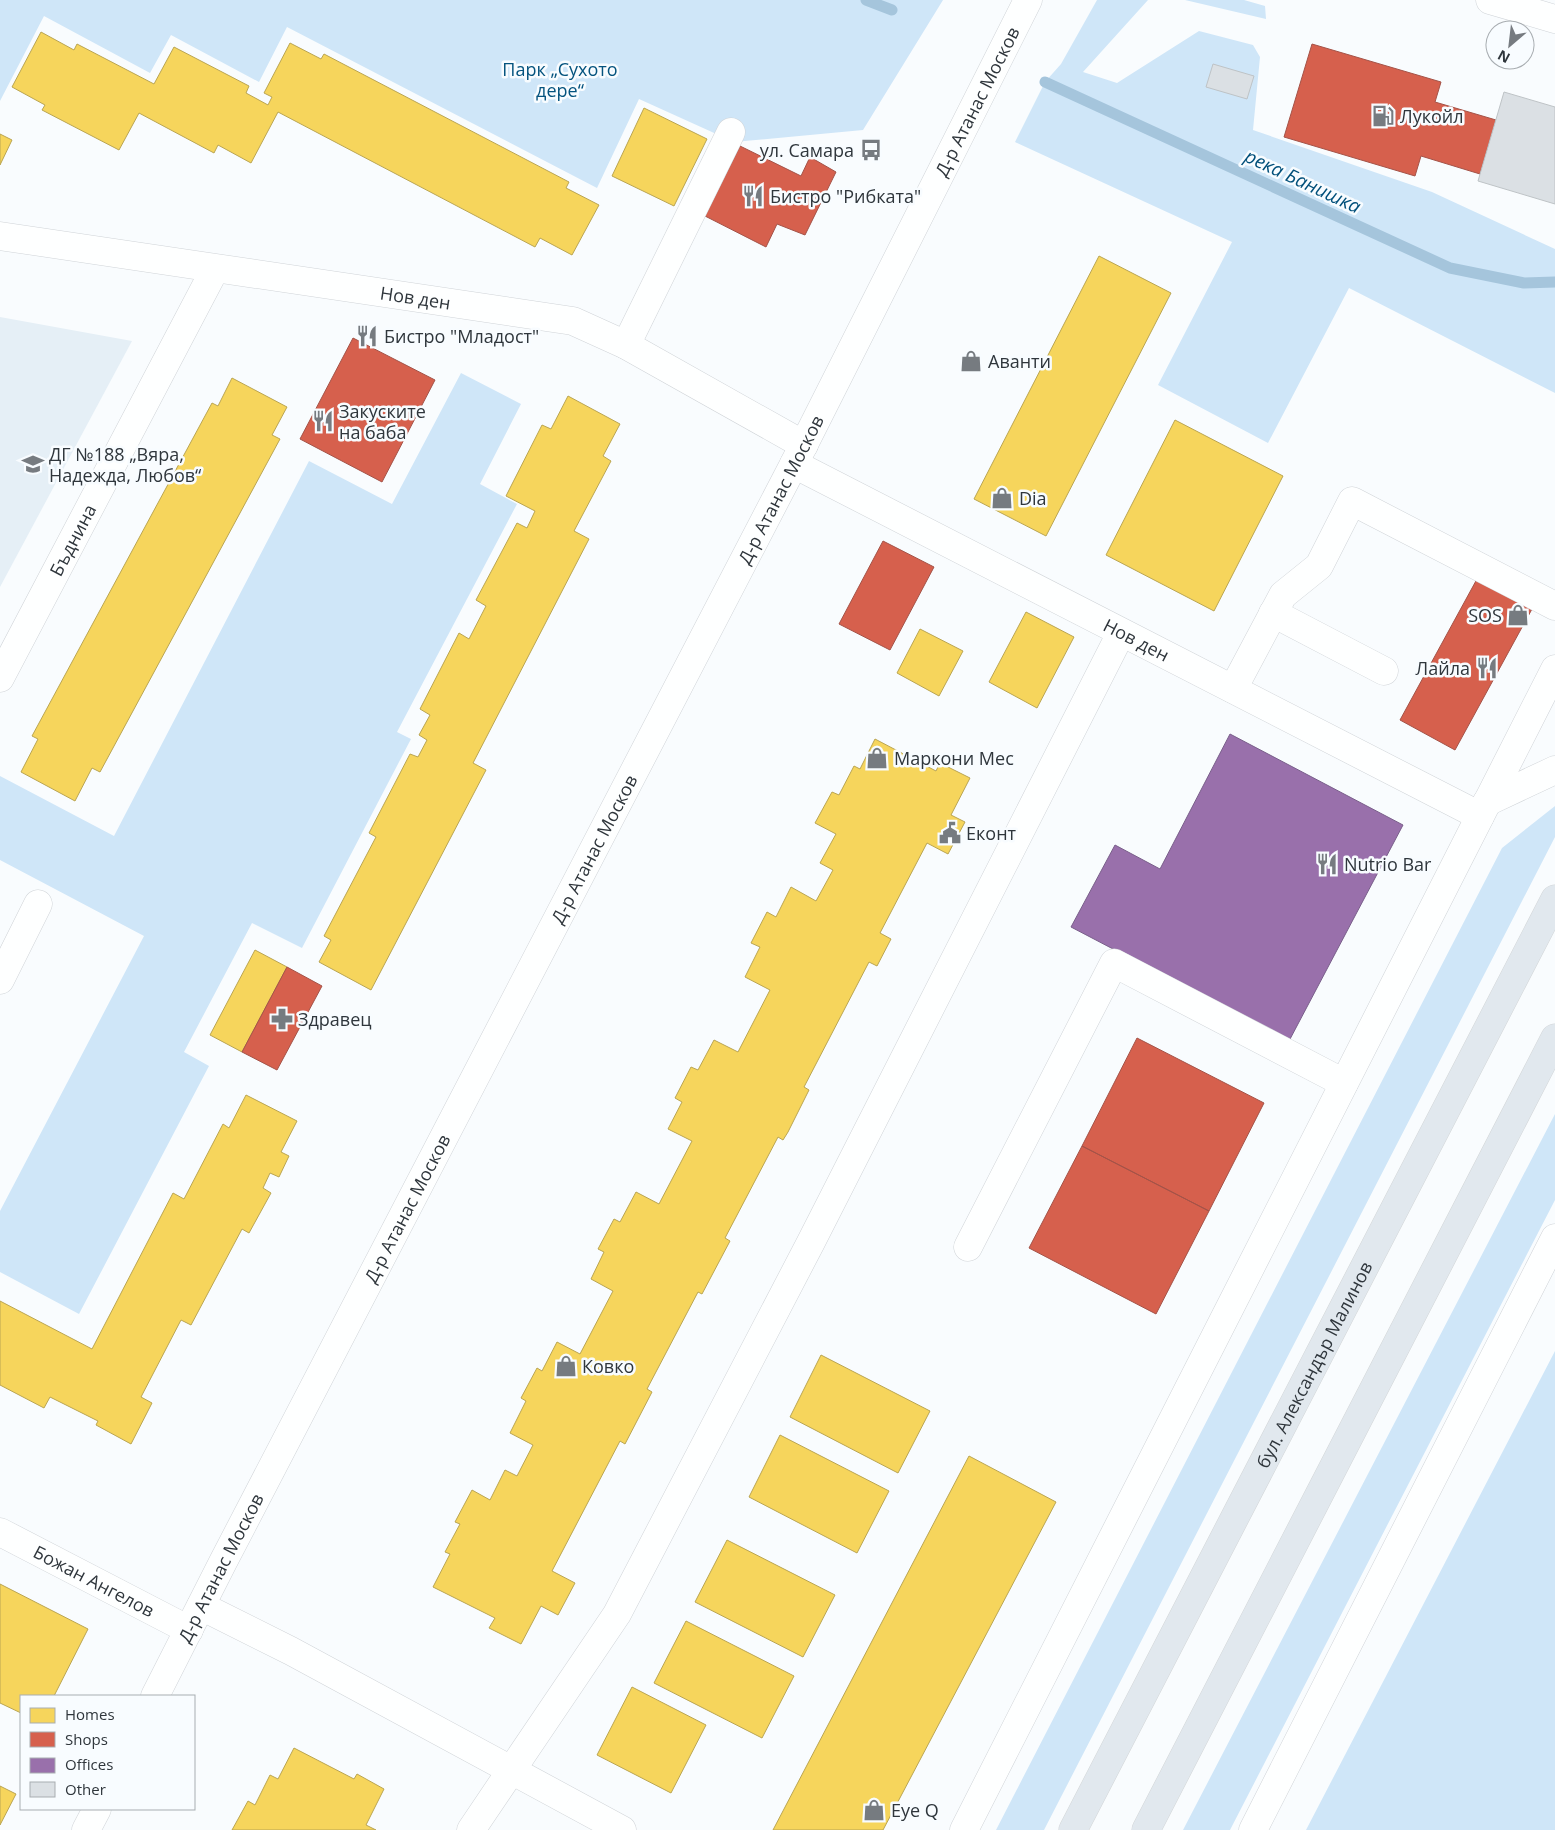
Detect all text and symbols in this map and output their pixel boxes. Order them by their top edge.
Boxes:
north arrow [1485,20,1535,70]
street label: Д-р Атанас Москов [929,22,1025,180]
text: N [1494,46,1513,68]
park label: Парк „Сухото дере“ [502,57,618,102]
fuel station icon: Лукойл [1370,103,1396,129]
place label: Лукойл [1400,104,1464,128]
bus stop icon: ул. Самара [858,137,884,163]
place label: ул. Самара [760,138,854,162]
water label: река Банишка [1240,142,1366,219]
restaurant icon: Бистро "Рибката" [740,183,766,209]
place label: Бистро "Рибката" [770,184,921,208]
street label: Нов ден [379,281,452,315]
restaurant icon: Бистро "Младост" [354,323,380,349]
place label: Бистро "Младост" [384,324,539,348]
shop icon: Аванти [958,348,984,374]
place label: Аванти [988,349,1051,373]
place label: Закуските на баба [339,399,426,444]
restaurant icon: Закуските на баба [310,408,336,434]
street label: Д-р Атанас Москов [732,411,829,568]
place label: ДГ №188 „Вяра, Надежда, Любов“ [49,442,202,487]
school or university icon: ДГ №188 „Вяра, Надежда, Любов“ [20,451,46,477]
shop icon: Dia [989,485,1015,511]
place label: Dia [1019,486,1047,510]
street label: Бъднина [44,500,101,580]
shop icon: SOS [1505,602,1531,628]
place label: SOS [1468,603,1502,627]
street label: Нов ден [1099,613,1174,667]
restaurant icon: Лайла [1474,655,1500,681]
place label: Лайла [1416,656,1470,680]
shop icon: Маркони Мес [864,745,890,771]
place label: Маркони Мес [894,746,1014,770]
street label: Д-р Атанас Москов [545,770,642,927]
public building icon: Еконт [937,820,963,846]
place label: Еконт [966,821,1017,845]
restaurant icon: Nutrio Bar [1314,851,1340,877]
place label: Nutrio Bar [1344,852,1432,876]
pharmacy icon: Здравец [269,1006,295,1032]
place label: Здравец [298,1007,372,1031]
street label: Д-р Атанас Москов [358,1130,456,1287]
street label: бул. Александър Малинов [1250,1257,1377,1472]
shop icon: Ковко [553,1353,579,1379]
place label: Ковко [582,1354,634,1378]
street label: Д-р Атанас Москов [172,1489,269,1646]
street label: Божан Ангелов [29,1539,159,1622]
legend [20,1695,195,1810]
text: Homes [65,1704,115,1724]
text: Shops [65,1729,108,1749]
text: Offices [65,1754,113,1774]
text: Other [65,1779,106,1799]
shop icon: Eye Q [861,1797,887,1823]
place label: Eye Q [891,1798,939,1822]

